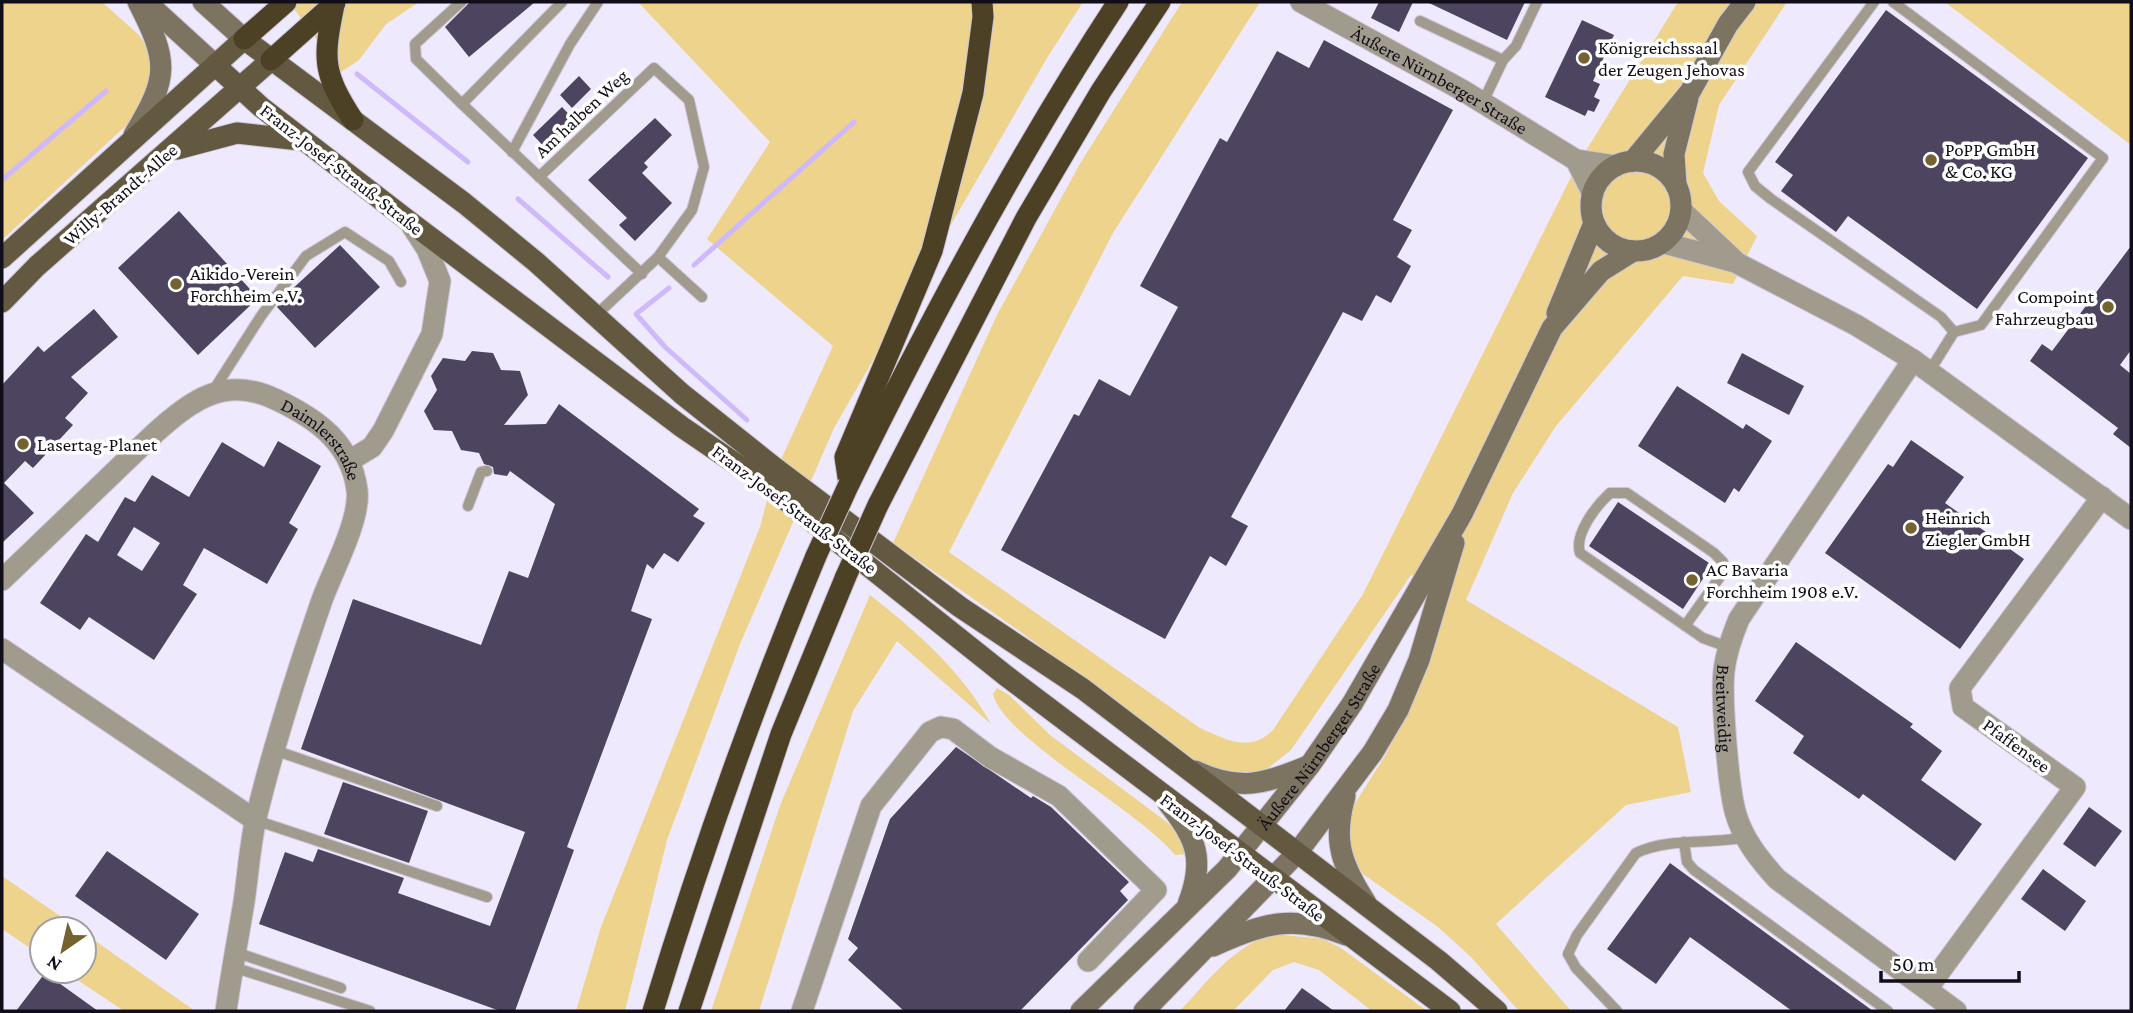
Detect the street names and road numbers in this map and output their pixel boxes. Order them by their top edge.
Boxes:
street label: Äußere Nürnberger Straße [1348,22,1531,139]
street label: Am halben Weg [530,65,632,162]
street label: Franz-Josef-Strauß-Straße [256,99,427,239]
street label: Willy-Brandt-Allee [59,139,182,249]
street label: Daimlerstraße [278,394,365,483]
street label: Franz-Josef-Strauß-Straße [708,441,881,578]
street label: Äußere Nürnberger Straße [1253,659,1384,834]
street label: Breitweidig [1712,664,1737,753]
street label: Pfaffensee [1979,714,2054,777]
street label: Franz-Josef-Strauß-Straße [1156,789,1329,926]

